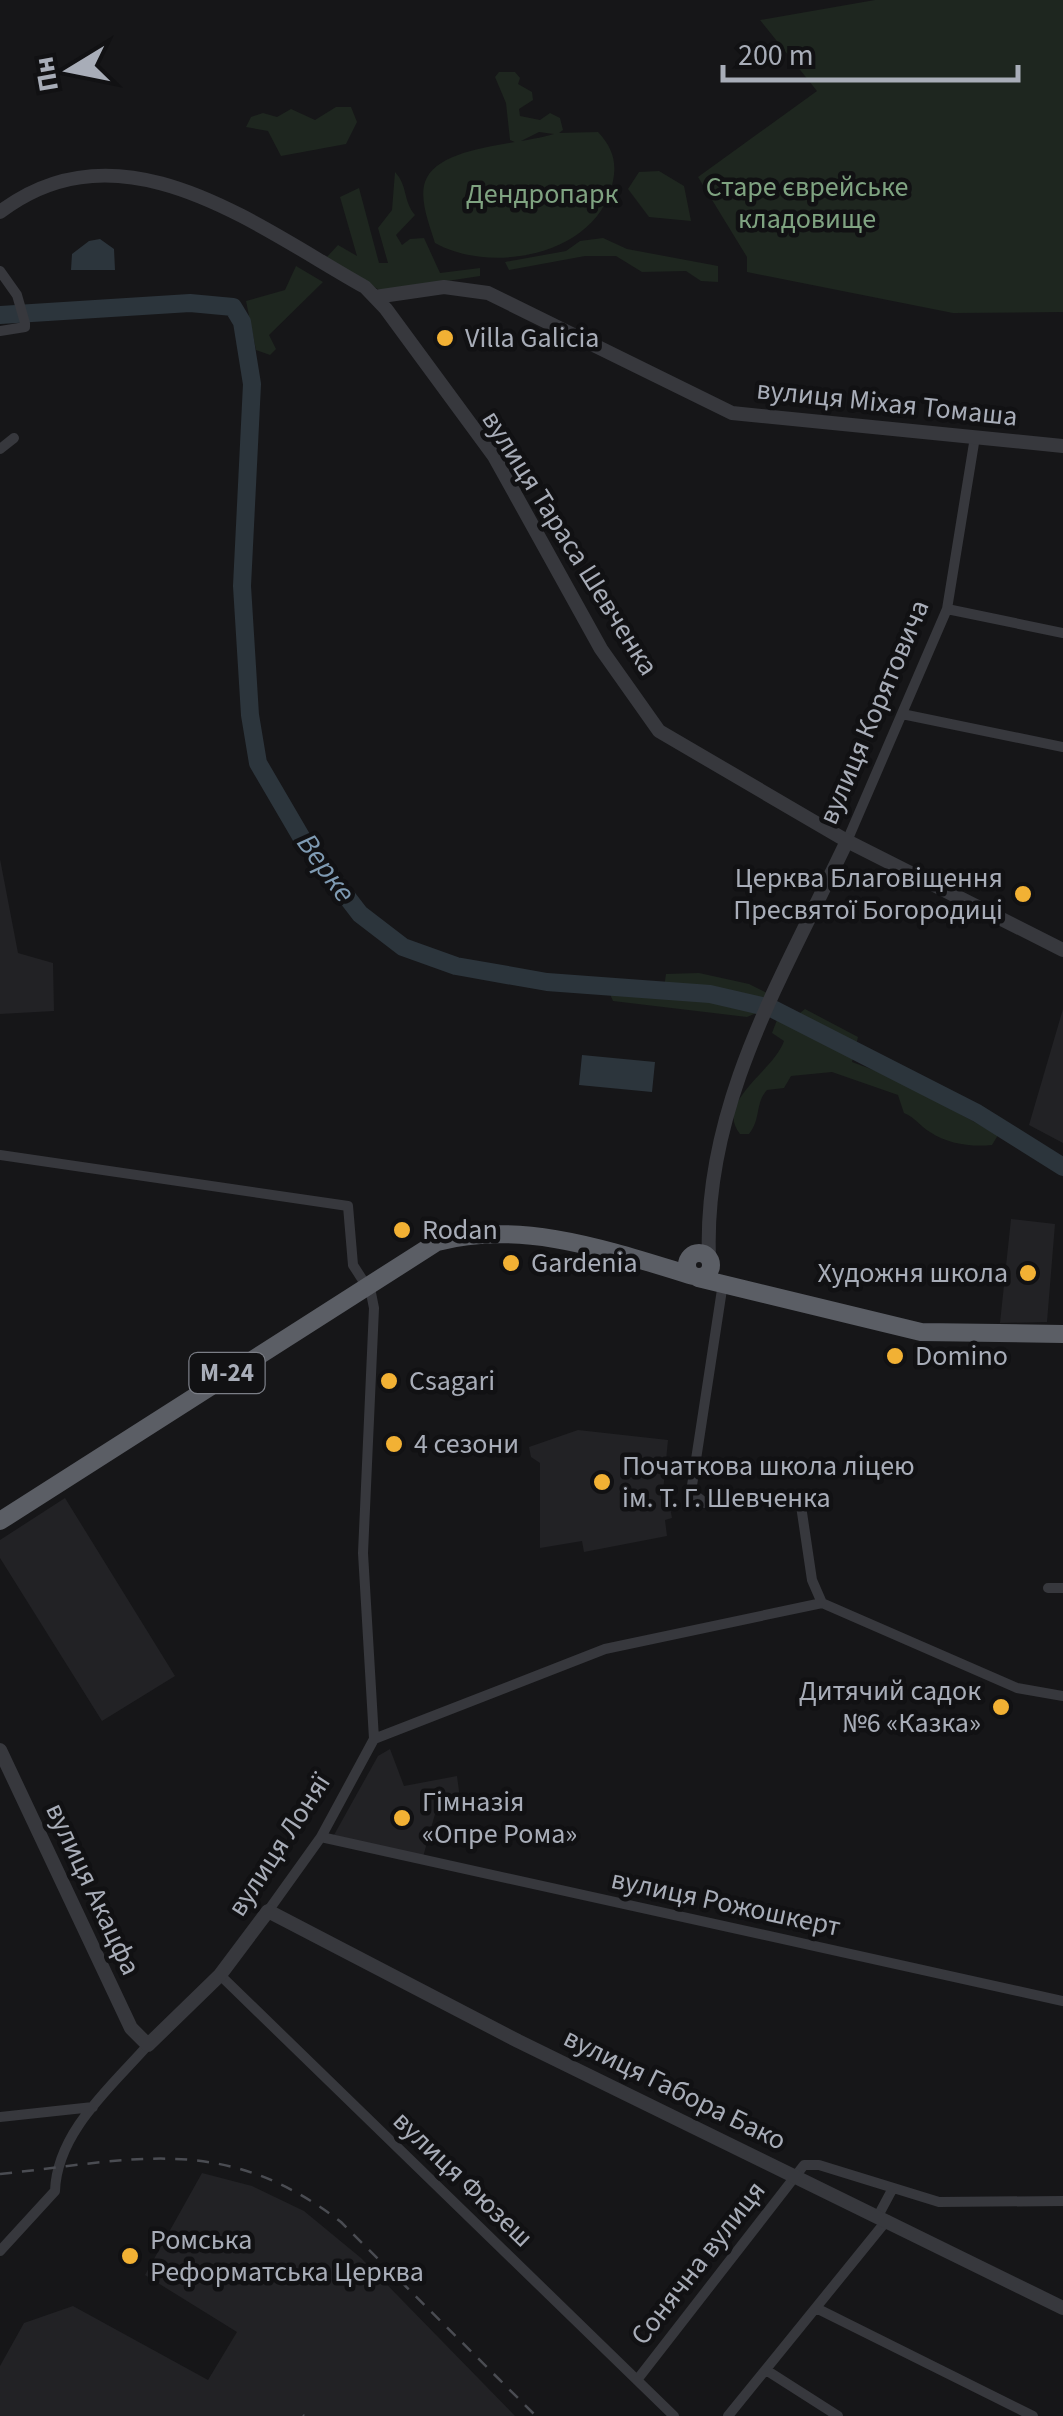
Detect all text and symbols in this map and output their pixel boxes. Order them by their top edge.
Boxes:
north arrow [20,20,120,120]
scale bar [723,20,1018,82]
text: 200 m [738,34,814,77]
text: Пн [24,54,69,95]
park label: Старе єврейське кладовище [706,167,908,239]
park label: Дендропарк [466,174,618,214]
place label: Villa Galicia [465,318,600,358]
marker: Villa Galicia [434,327,456,349]
street label: вулиця Міхая Томаша [755,369,1019,437]
street label: вулиця Тараса Шевченка [472,403,668,683]
street label: вулиця Корятовича [809,593,939,831]
water label: Верке [286,825,366,911]
place label: Церква Благовіщення Пресвятої Богородиці [733,858,1003,930]
marker: Церква Благовіщення Пресвятої Богородиці [1012,883,1034,905]
place label: Rodan [422,1210,498,1250]
marker: Rodan [391,1219,413,1241]
place label: Gardenia [531,1243,638,1283]
marker: Gardenia [500,1252,522,1274]
place label: Художня школа [818,1253,1008,1293]
marker: Художня школа [1017,1262,1039,1284]
place label: Domino [915,1336,1008,1376]
marker: Domino [884,1345,906,1367]
road number: М-24 [190,1353,264,1393]
place label: Csagari [409,1361,495,1401]
marker: Csagari [378,1370,400,1392]
place label: 4 сезони [414,1424,519,1464]
marker: 4 сезони [383,1433,405,1455]
place label: Початкова школа ліцею ім. Т. Г. Шевченка [622,1446,915,1518]
marker: Початкова школа ліцею ім. Т. Г. Шевченка [591,1471,613,1493]
place label: Дитячий садок №6 «Казка» [799,1671,981,1743]
marker: Дитячий садок №6 «Казка» [990,1696,1012,1718]
street label: вулиця Лоняї [218,1765,341,1924]
place label: Гімназія «Опре Рома» [422,1782,577,1854]
street label: вулиця Акацфа [36,1796,150,1982]
marker: Гімназія «Опре Рома» [391,1807,413,1829]
street label: вулиця Рожошкерт [607,1859,845,1947]
street label: вулиця Габора Бако [557,2018,793,2160]
street label: вулиця Фюзеш [384,2102,542,2256]
street label: Сонячна вулиця [621,2172,775,2354]
place label: Ромська Реформатська Церква [150,2220,424,2292]
marker: Ромська Реформатська Церква [119,2245,141,2267]

